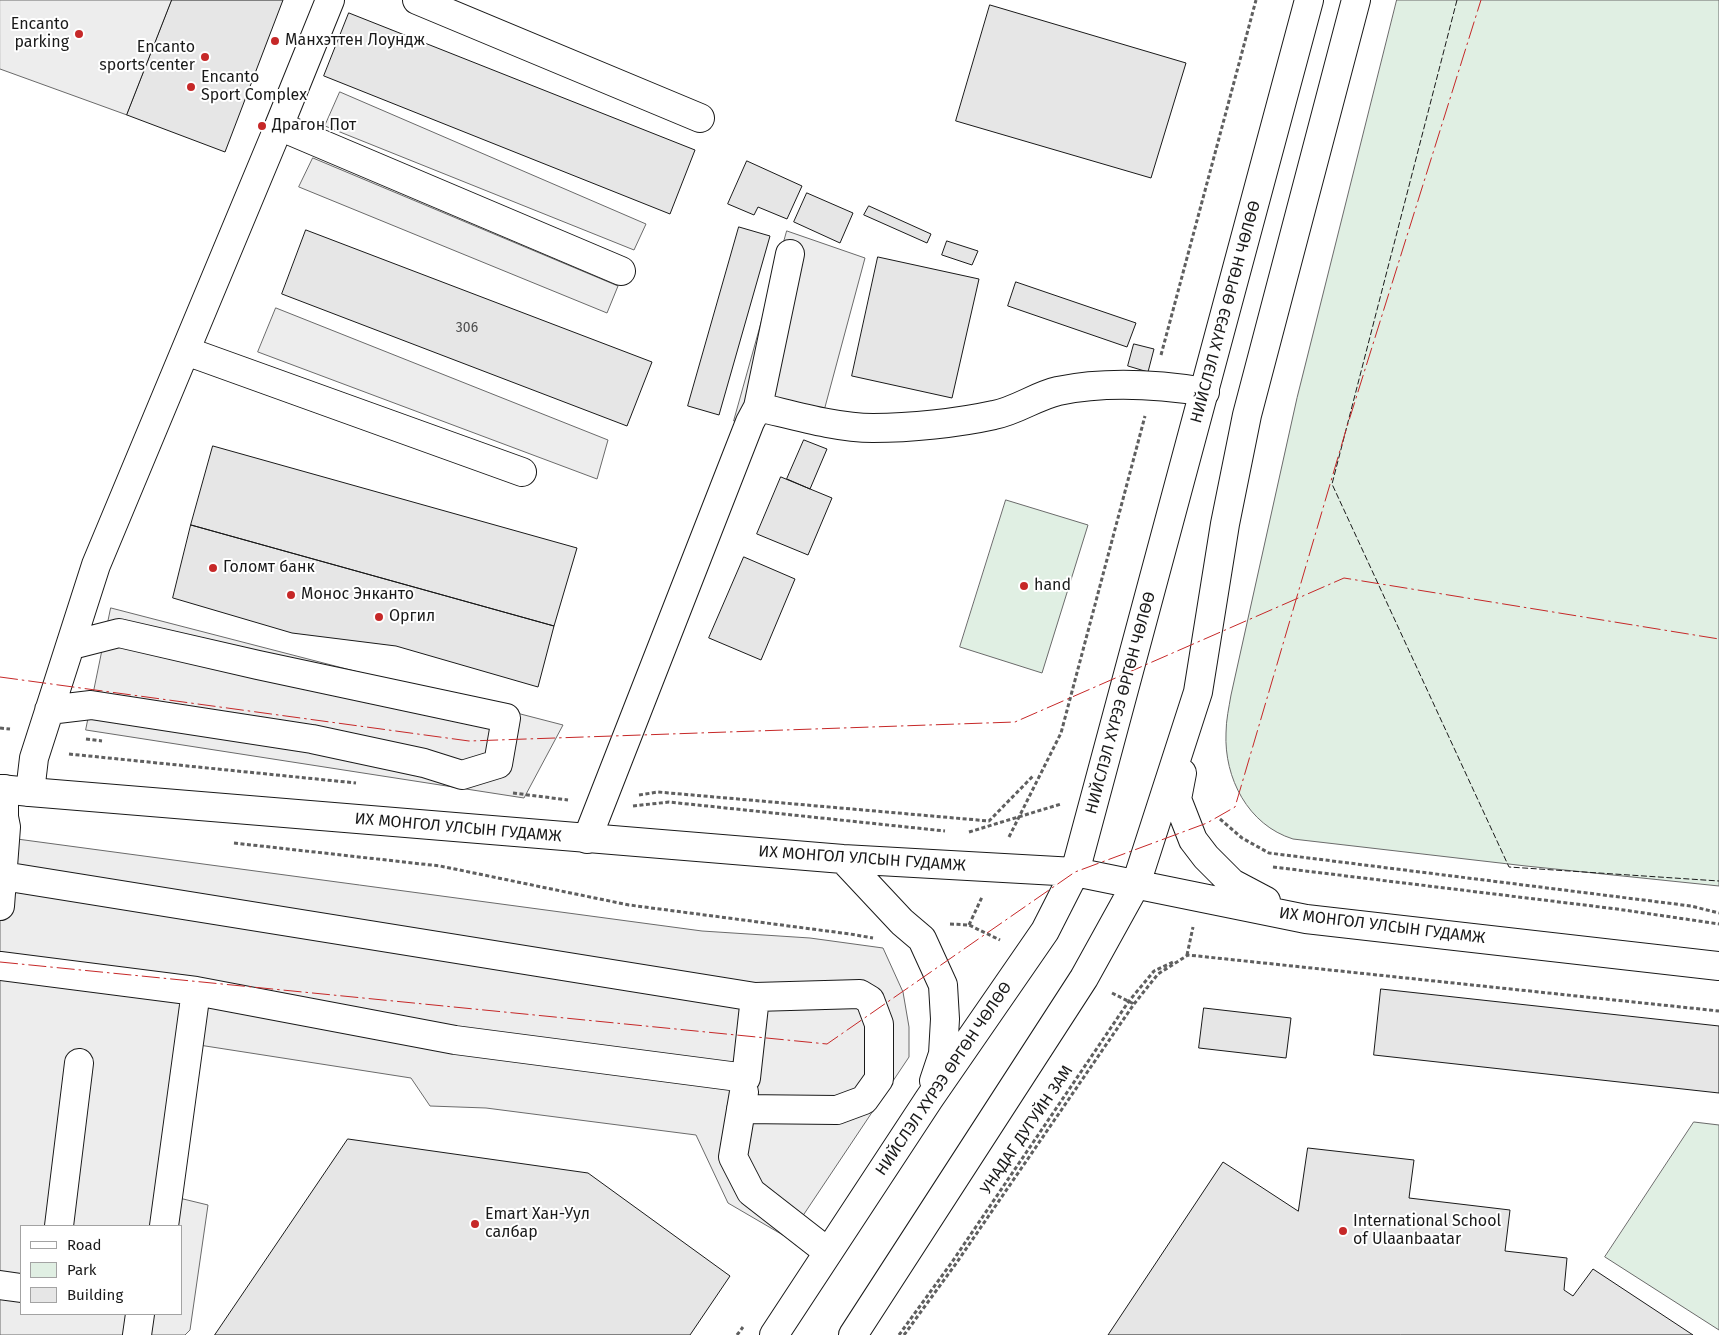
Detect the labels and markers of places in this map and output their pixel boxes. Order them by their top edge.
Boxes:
place label: Encanto parking [11,15,69,53]
marker: Encanto parking [73,28,85,40]
place label: Манхэттен Лоундж [285,31,425,51]
marker: Манхэттен Лоундж [269,35,281,47]
place label: Encanto sports center [99,38,195,76]
marker: Encanto sports center [199,51,211,63]
place label: Encanto Sport Complex [201,68,307,106]
marker: Encanto Sport Complex [185,81,197,93]
place label: Драгон Пот [272,116,356,136]
marker: Драгон Пот [256,120,268,132]
place label: Голомт банк [223,558,315,578]
marker: Голомт банк [207,562,219,574]
place label: hand [1034,576,1071,596]
marker: hand [1018,580,1030,592]
place label: Монос Энканто [301,585,414,605]
marker: Монос Энканто [285,589,297,601]
place label: Оргил [389,607,435,627]
marker: Оргил [373,611,385,623]
place label: Emart Хан-Уул салбар [485,1205,590,1243]
place label: International School of Ulaanbaatar [1353,1212,1501,1250]
marker: Emart Хан-Уул салбар [469,1218,481,1230]
marker: International School of Ulaanbaatar [1337,1225,1349,1237]

